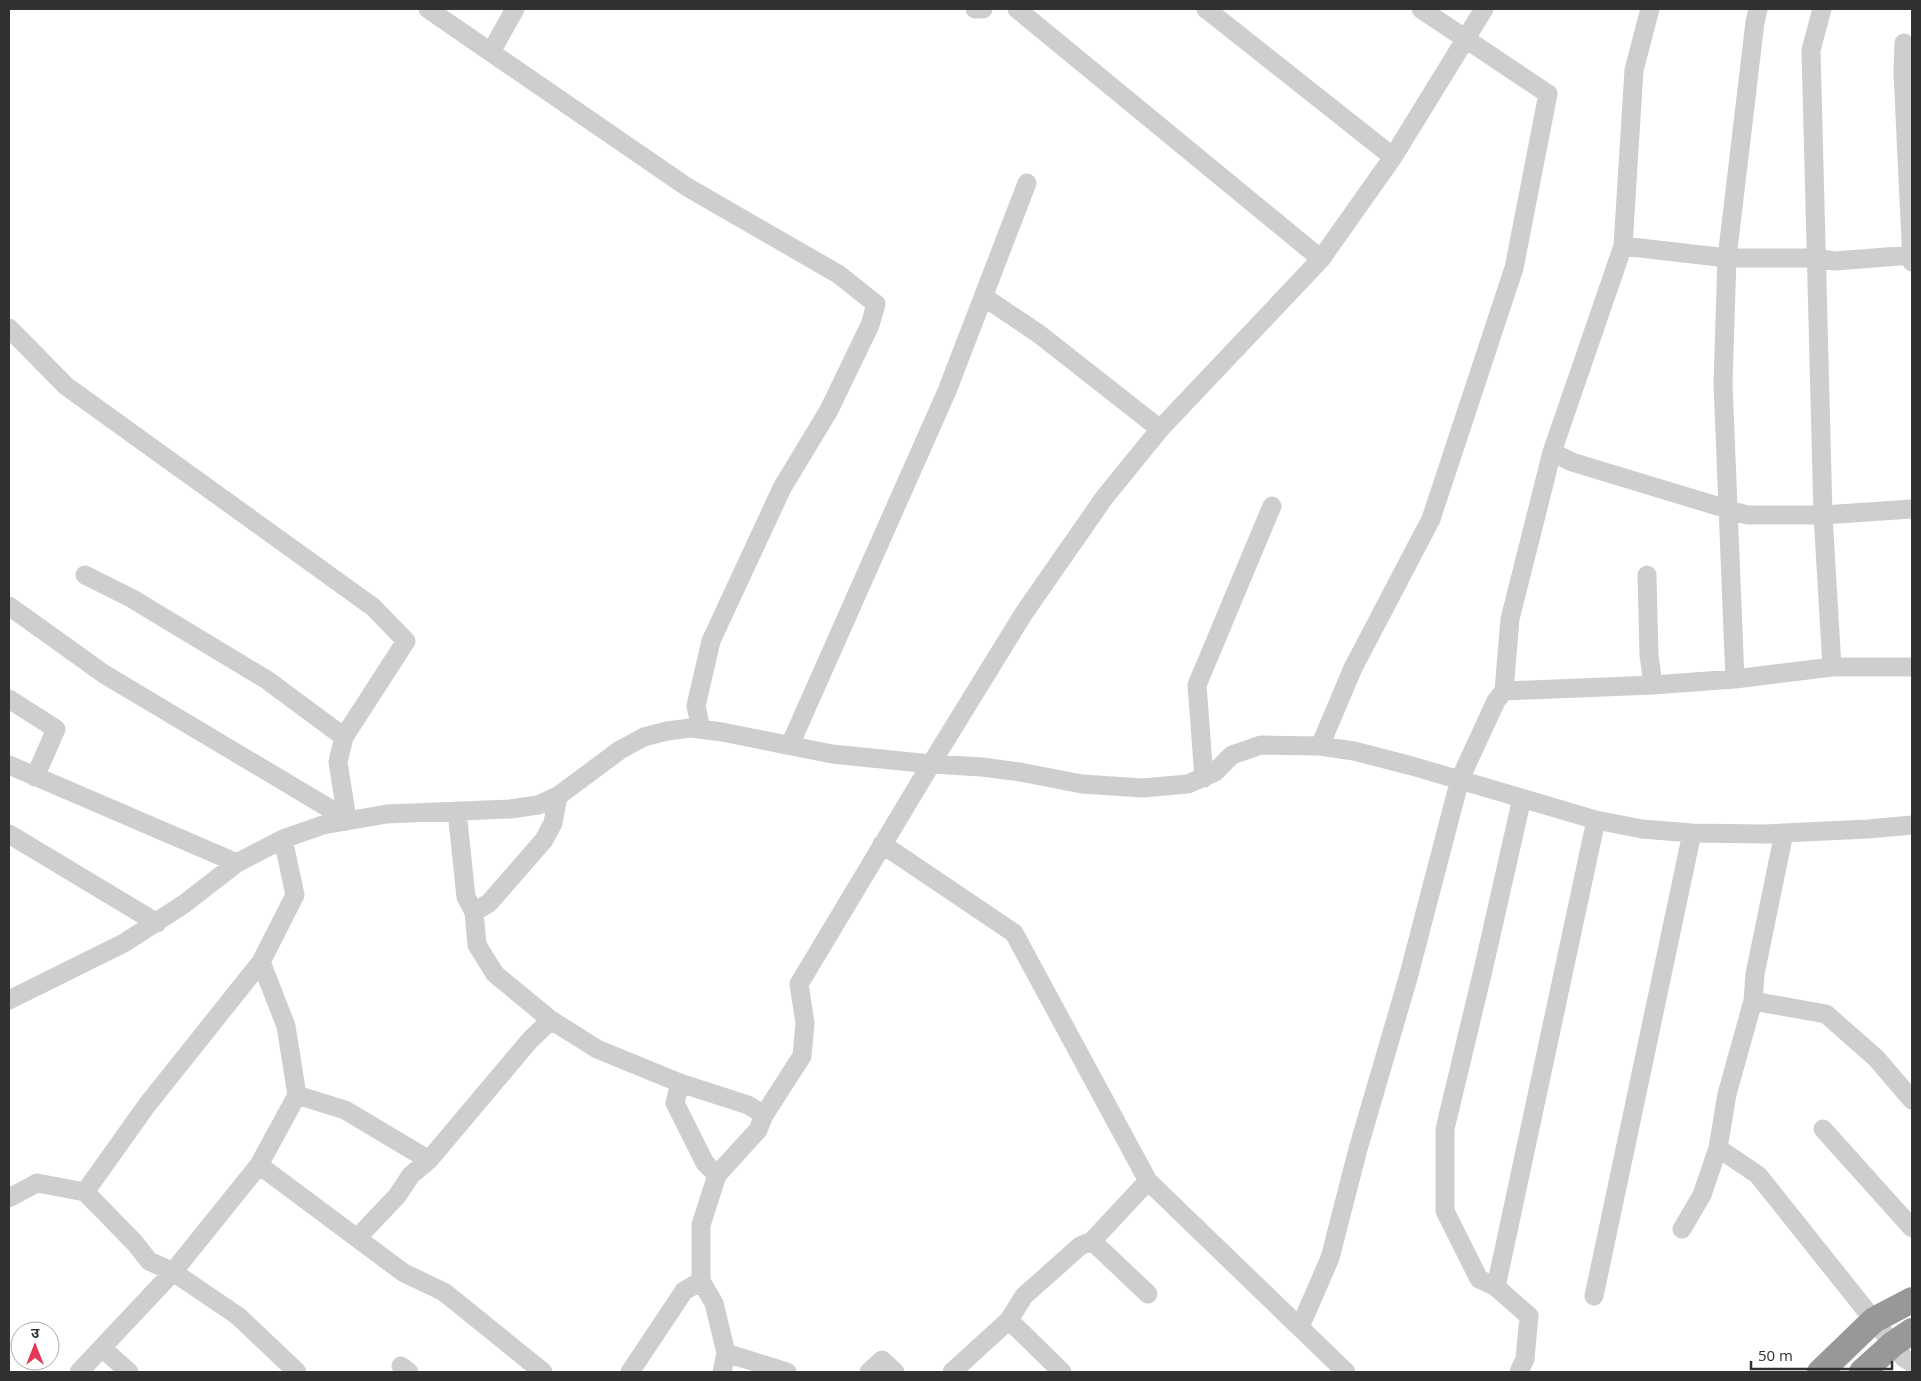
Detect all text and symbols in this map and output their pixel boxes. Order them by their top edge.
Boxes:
north arrow [10,1321,60,1371]
text: उ [31,1323,40,1342]
scale bar [1751,1338,1892,1370]
text: 50 m [1758,1345,1793,1365]

